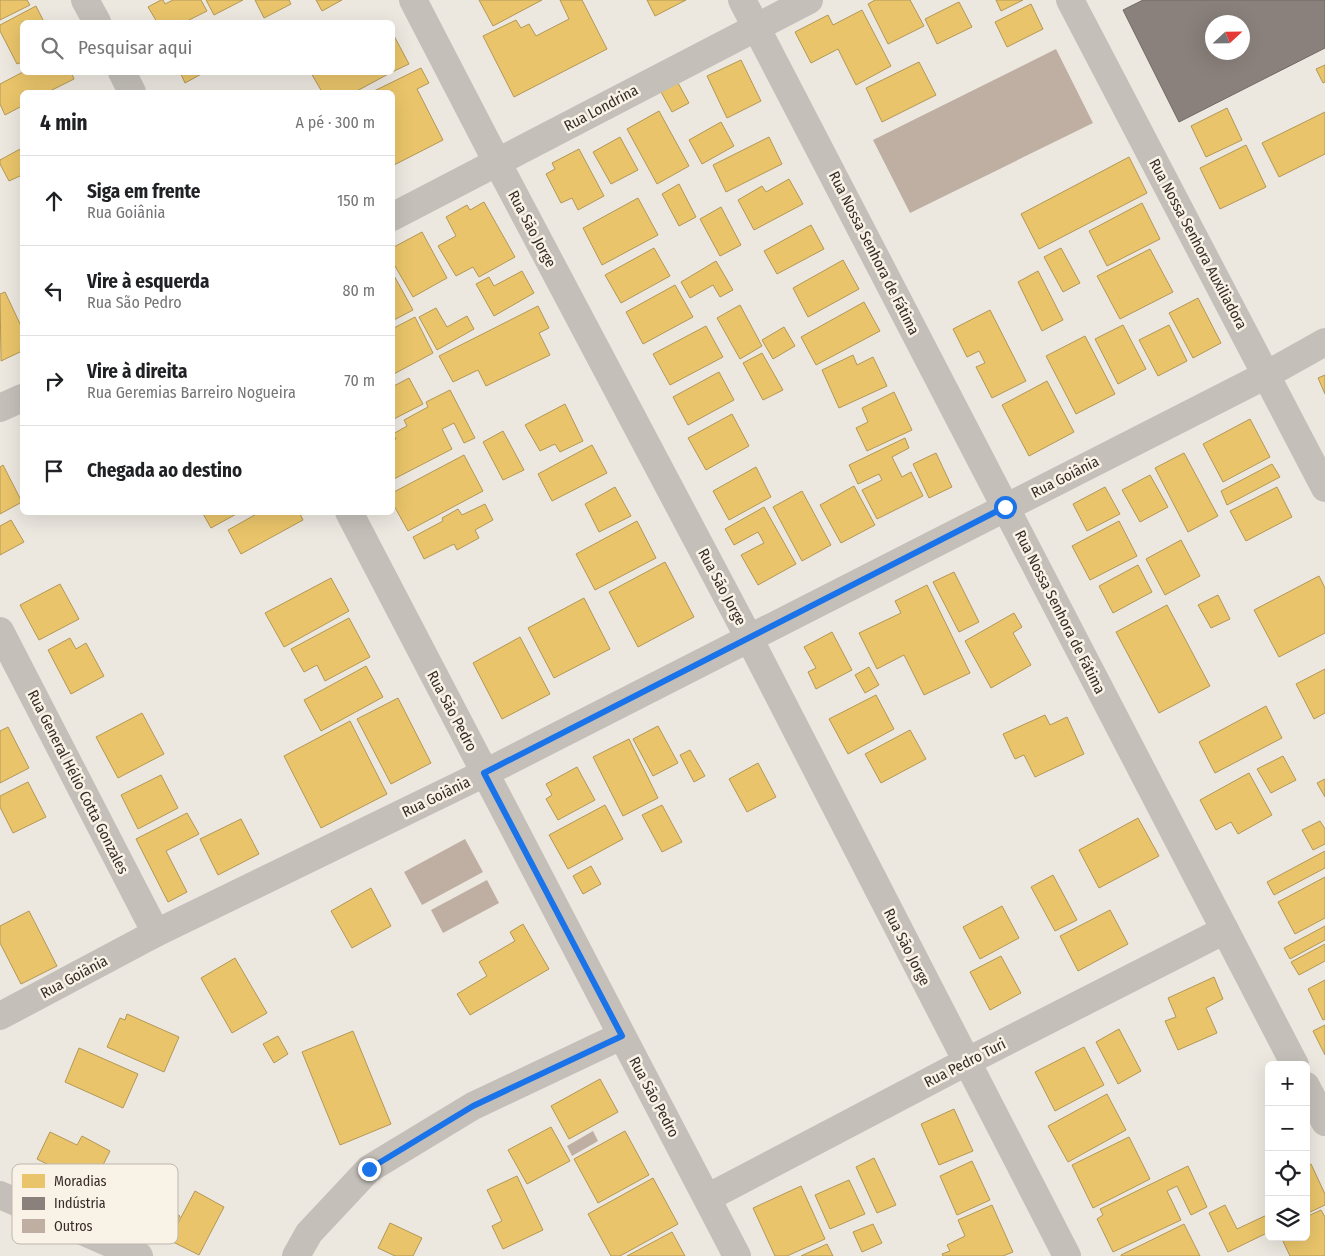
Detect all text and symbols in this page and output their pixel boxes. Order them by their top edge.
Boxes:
north arrow [1205,15,1250,60]
search box [20,20,395,75]
icon: search [38,34,66,62]
text: Pesquisar aqui [78,36,192,59]
street label: Rua Londrina [561,81,641,135]
text: 4 min [40,110,88,136]
text: A pé · 300 m [296,113,375,132]
street label: Rua Nossa Senhora Auxiliadora [1145,156,1251,332]
street label: Rua Nossa Senhora de Fátima [825,168,923,338]
text: Siga em frente [87,180,201,203]
icon: ahead [40,187,68,215]
street label: Rua São Jorge [504,188,560,270]
text: 150 m [337,191,375,210]
text: Rua Goiânia [87,203,165,222]
text: Vire à esquerda [87,270,209,293]
icon: left [40,277,68,305]
text: 80 m [343,281,375,300]
text: Rua São Pedro [87,293,182,312]
text: Vire à direita [87,360,188,383]
icon: right [40,367,68,395]
text: 70 m [344,371,375,390]
text: Rua Geremias Barreiro Nogueira [87,383,296,402]
street label: Rua Goiânia [1028,452,1102,502]
icon: arrive [40,457,68,485]
text: Chegada ao destino [87,459,242,482]
route start [994,496,1017,519]
street label: Rua Nossa Senhora de Fátima [1011,527,1109,697]
street label: Rua São Jorge [694,546,750,628]
street label: Rua São Pedro [423,668,481,754]
street label: Rua General Hélio Cotta Gonzales [24,687,132,877]
street label: Rua Goiânia [399,773,473,821]
street label: Rua São Jorge [880,905,934,989]
street label: Rua Goiânia [37,952,111,1002]
street label: Rua Pedro Turi [921,1035,1009,1091]
street label: Rua São Pedro [625,1054,683,1140]
map controls [1265,1061,1310,1241]
button: + [1265,1061,1310,1106]
button: − [1265,1106,1310,1151]
button: locate [1265,1151,1310,1196]
route end [358,1158,381,1181]
legend [12,1164,178,1244]
text: Moradias [54,1173,106,1190]
text: Indústria [54,1195,106,1212]
button: layers [1265,1196,1310,1241]
text: Outros [54,1218,93,1235]

